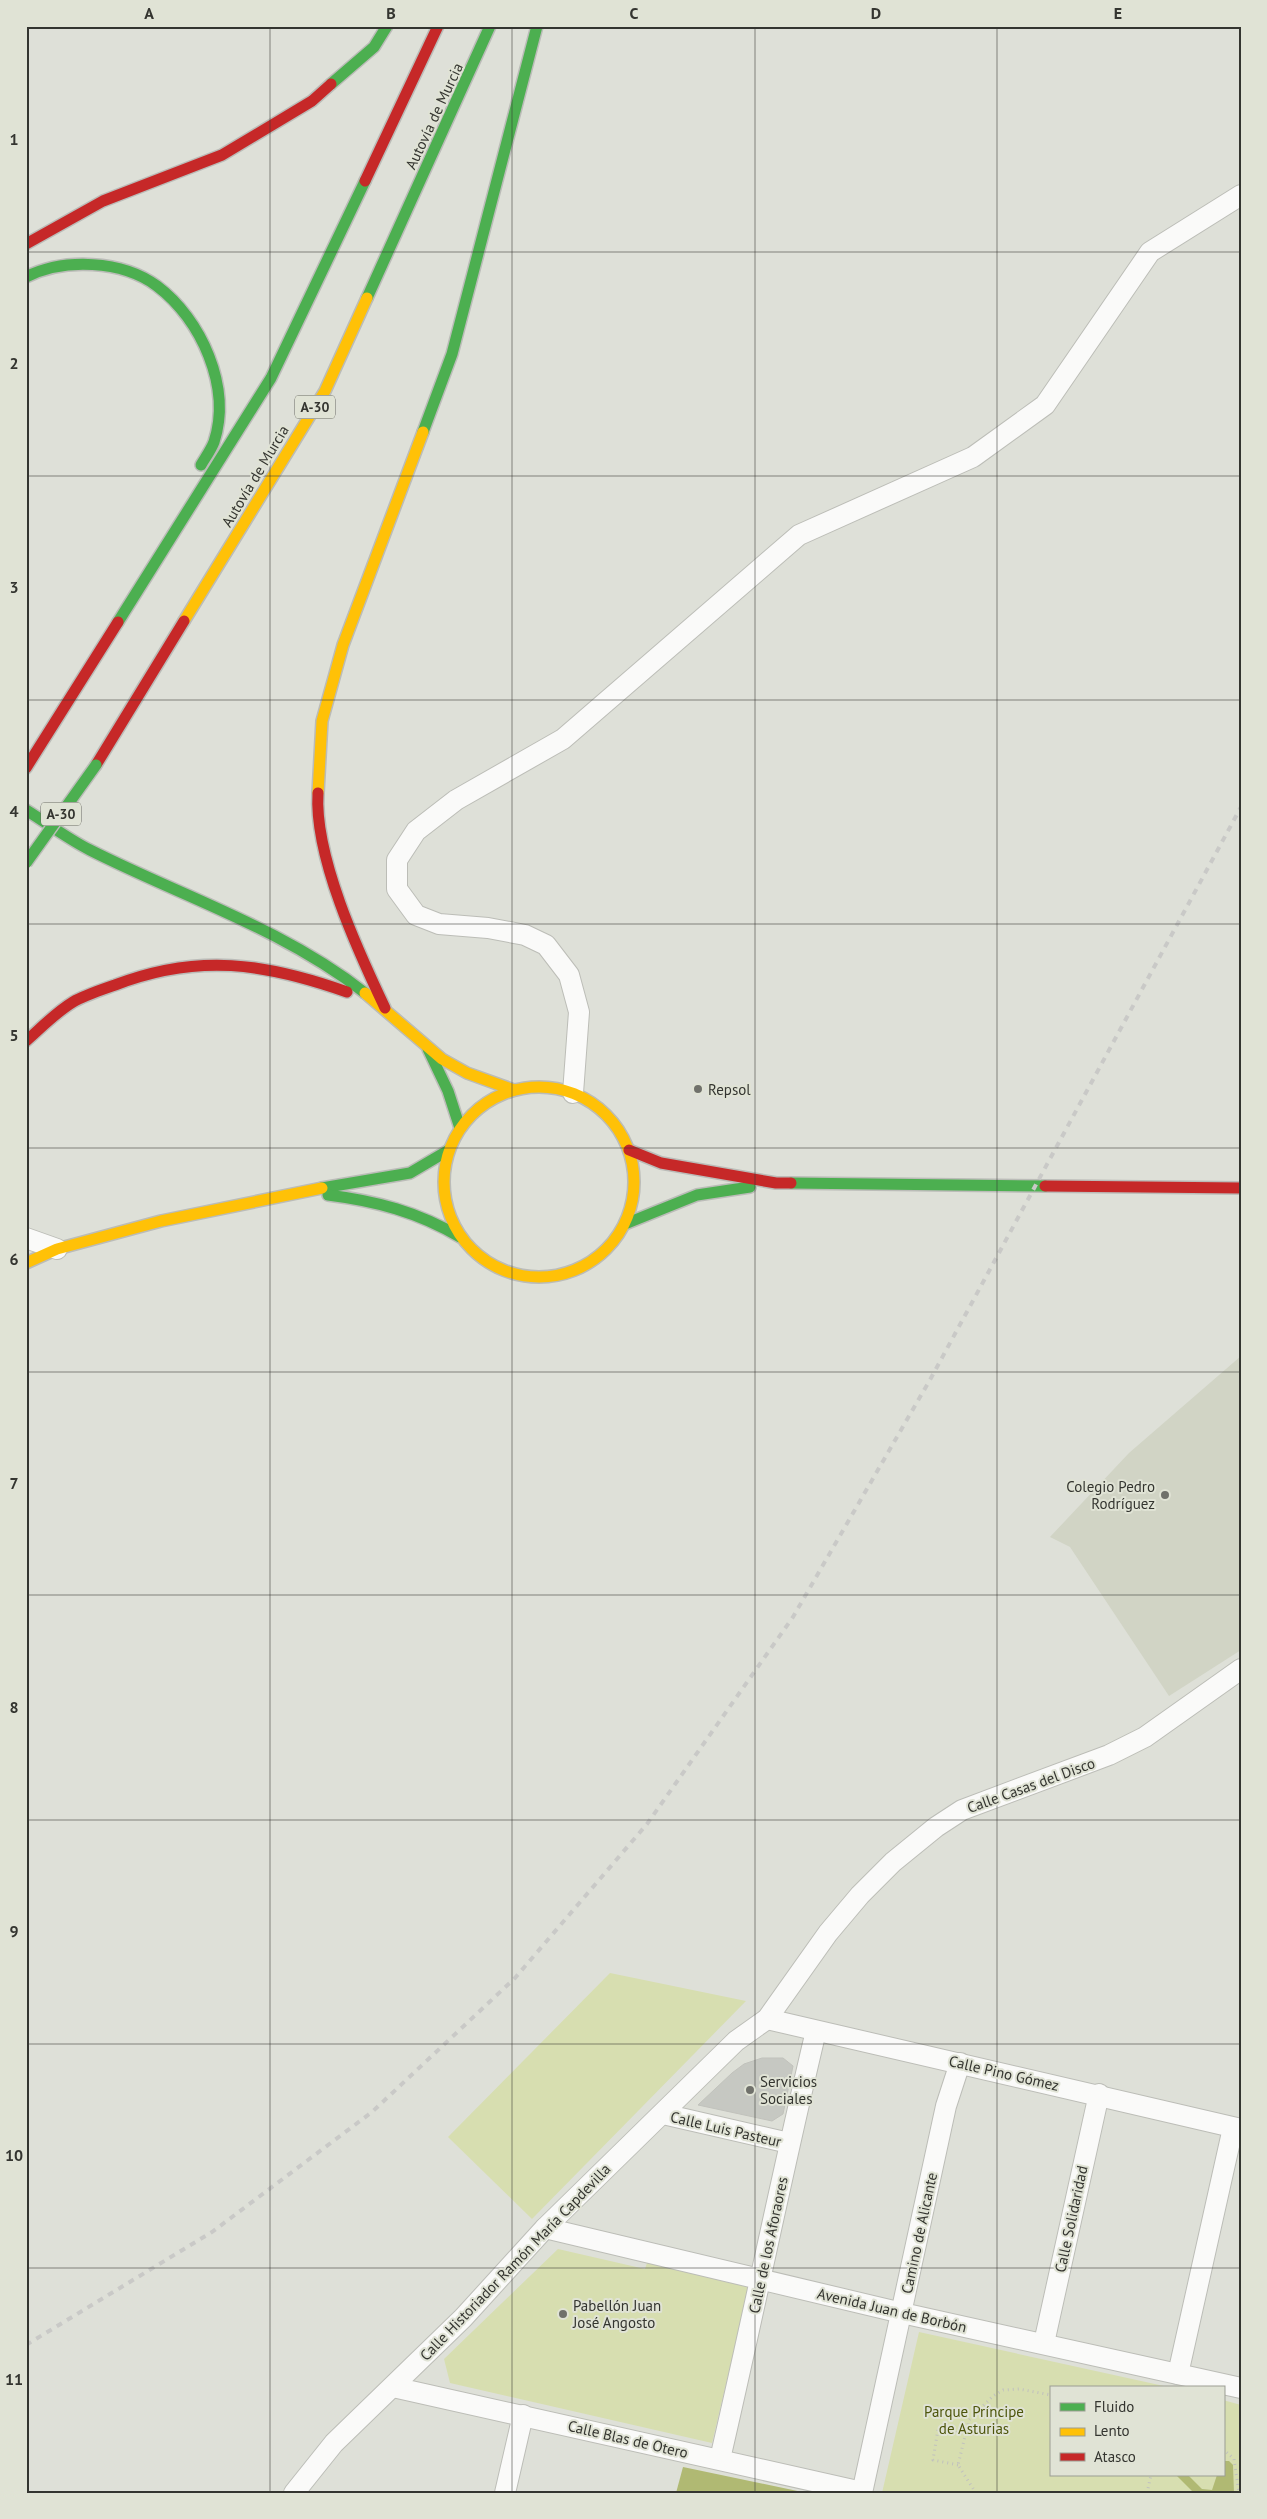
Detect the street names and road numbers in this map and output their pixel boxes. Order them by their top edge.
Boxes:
street label: Autovía de Murcia [401,60,467,172]
road number: A-30 [295,396,335,418]
street label: Autovía de Murcia [217,422,293,530]
road number: A-30 [41,802,81,826]
street label: Calle Casas del Disco [964,1753,1098,1817]
street label: Calle Pino Gómez [947,2051,1061,2095]
street label: Calle Luis Pasteur [669,2107,783,2151]
street label: Calle Historiador Ramón María Capdevilla [416,2160,614,2364]
street label: Calle Solidaridad [1050,2164,1092,2274]
street label: Camino de Alicante [897,2171,941,2295]
street label: Calle de los Aforaores [744,2175,792,2315]
street label: Avenida Juan de Borbón [815,2284,969,2336]
street label: Calle Blas de Otero [566,2416,690,2462]

